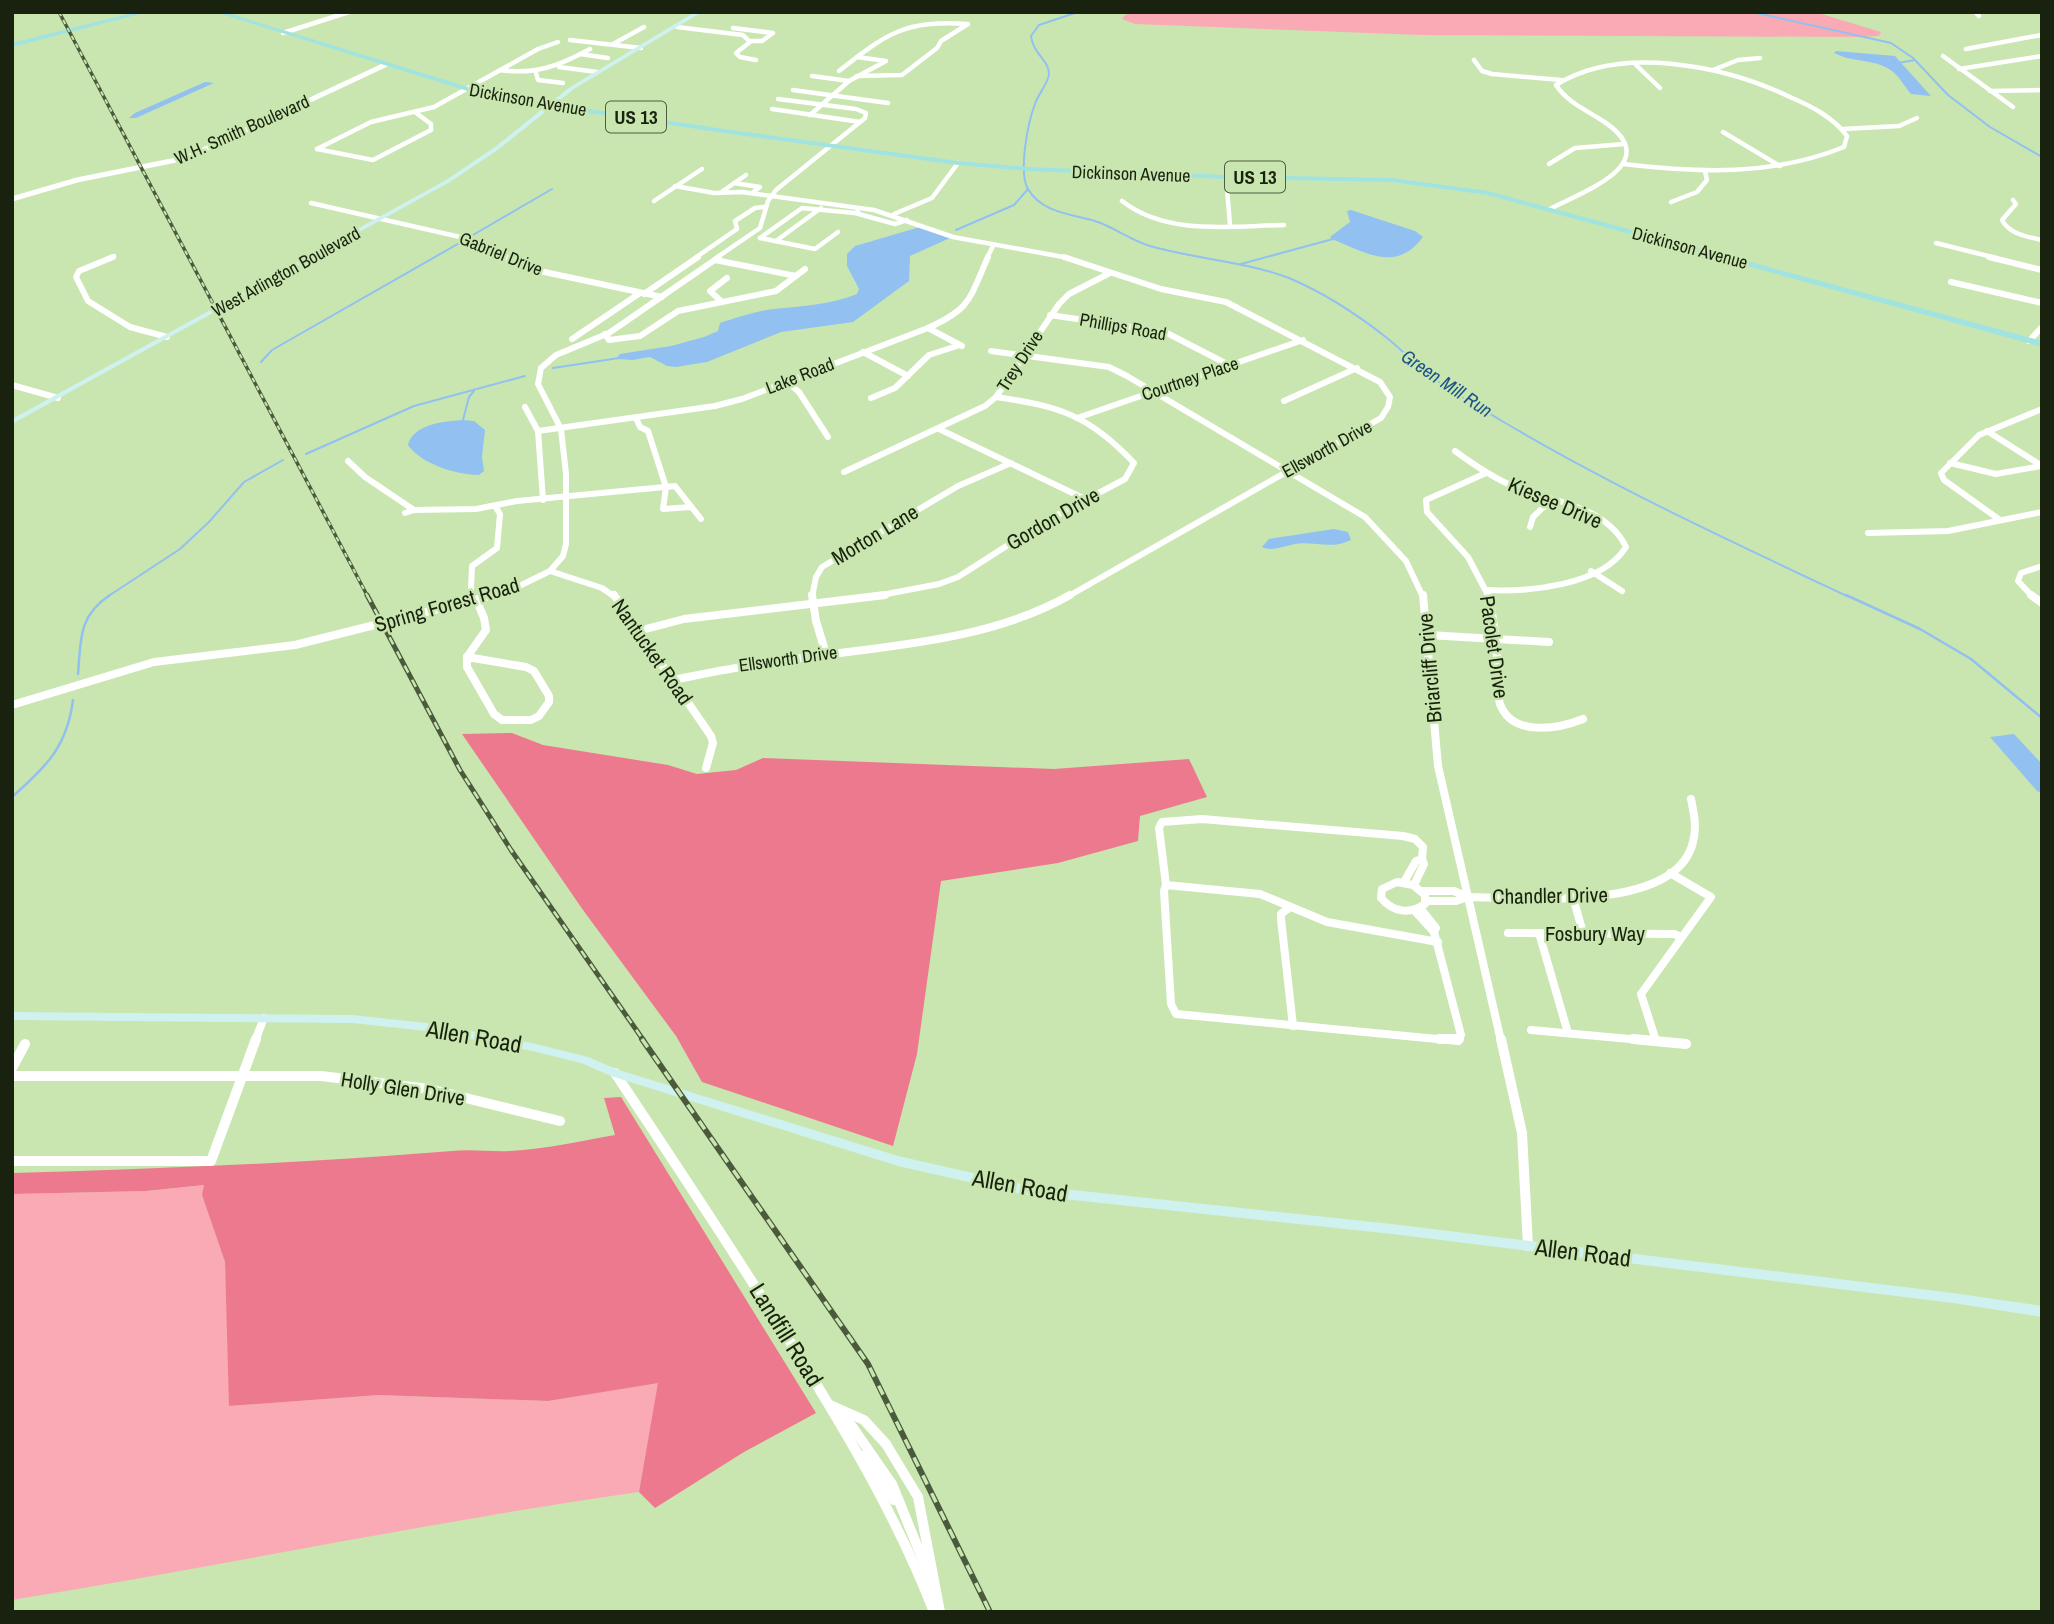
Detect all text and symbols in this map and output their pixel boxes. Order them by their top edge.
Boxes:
street label: Dickinson Avenue [467,77,589,122]
street label: W.H. Smith Boulevard [170,89,313,170]
road number: US 13 [606,102,666,132]
street label: Dickinson Avenue [1071,159,1191,188]
road number: US 13 [1225,162,1285,192]
street label: West Arlington Boulevard [207,220,365,323]
street label: Dickinson Avenue [1630,220,1751,275]
street label: Gabriel Drive [456,226,547,282]
street label: Phillips Road [1078,307,1168,346]
street label: Trey Drive [990,325,1049,396]
water label: Green Mill Run [1396,343,1498,423]
street label: Courtney Place [1138,350,1242,407]
street label: Lake Road [762,351,838,400]
street label: Ellsworth Drive [1277,414,1376,484]
street label: Kiesee Drive [1504,470,1607,535]
street label: Gordon Drive [1001,480,1105,557]
street label: Morton Lane [826,497,924,572]
street label: Spring Forest Road [371,570,523,639]
street label: Nantucket Road [605,593,700,711]
street label: Pacolet Drive [1473,594,1516,700]
street label: Briarcliff Drive [1410,612,1449,724]
street label: Ellsworth Drive [737,639,839,678]
street label: Chandler Drive [1492,880,1608,911]
street label: Fosbury Way [1545,919,1645,948]
street label: Allen Road [423,1012,524,1060]
street label: Holly Glen Drive [339,1064,467,1113]
street label: Allen Road [969,1161,1070,1209]
street label: Allen Road [1532,1230,1633,1274]
street label: Landfill Road [743,1277,831,1392]

